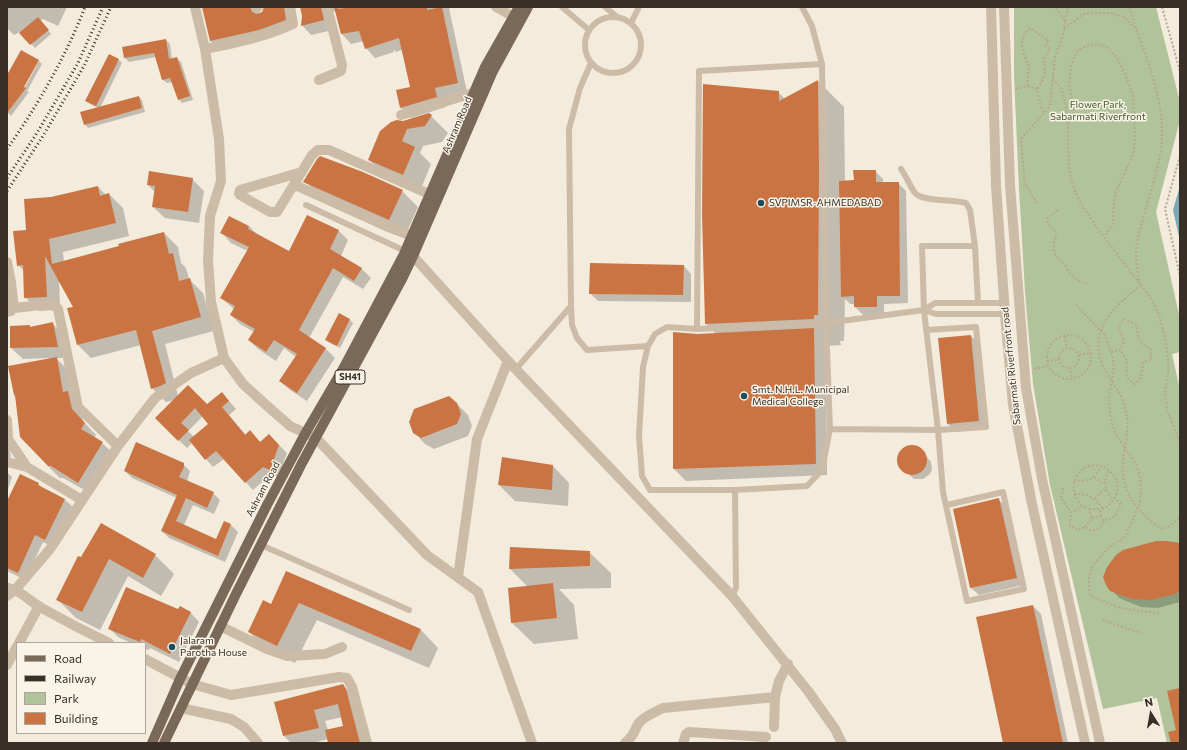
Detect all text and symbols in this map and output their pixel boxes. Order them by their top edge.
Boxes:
street label: Ashram Road [440,95,474,155]
park label: Flower Park, Sabarmati Riverfront [1050,99,1146,122]
place label: SVPIMSR-AHMEDABAD [769,197,881,209]
marker: SVPIMSR-AHMEDABAD [756,198,766,208]
street label: Sabarmati Riverfront road [999,306,1023,426]
road number: SH41 [335,370,365,384]
place label: Smt. N.H.L. Municipal Medical College [752,384,849,408]
marker: Smt. N.H.L. Municipal Medical College [739,391,749,401]
street label: Ashram Road [244,460,282,518]
place label: Jalaram Parotha House [180,635,247,658]
legend [16,642,146,734]
marker: Jalaram Parotha House [167,642,177,652]
text: Road [54,651,82,665]
text: Railway [54,671,96,685]
text: Park [54,691,79,705]
north arrow [1131,694,1171,734]
text: N [1143,695,1154,709]
text: Building [54,711,98,725]

